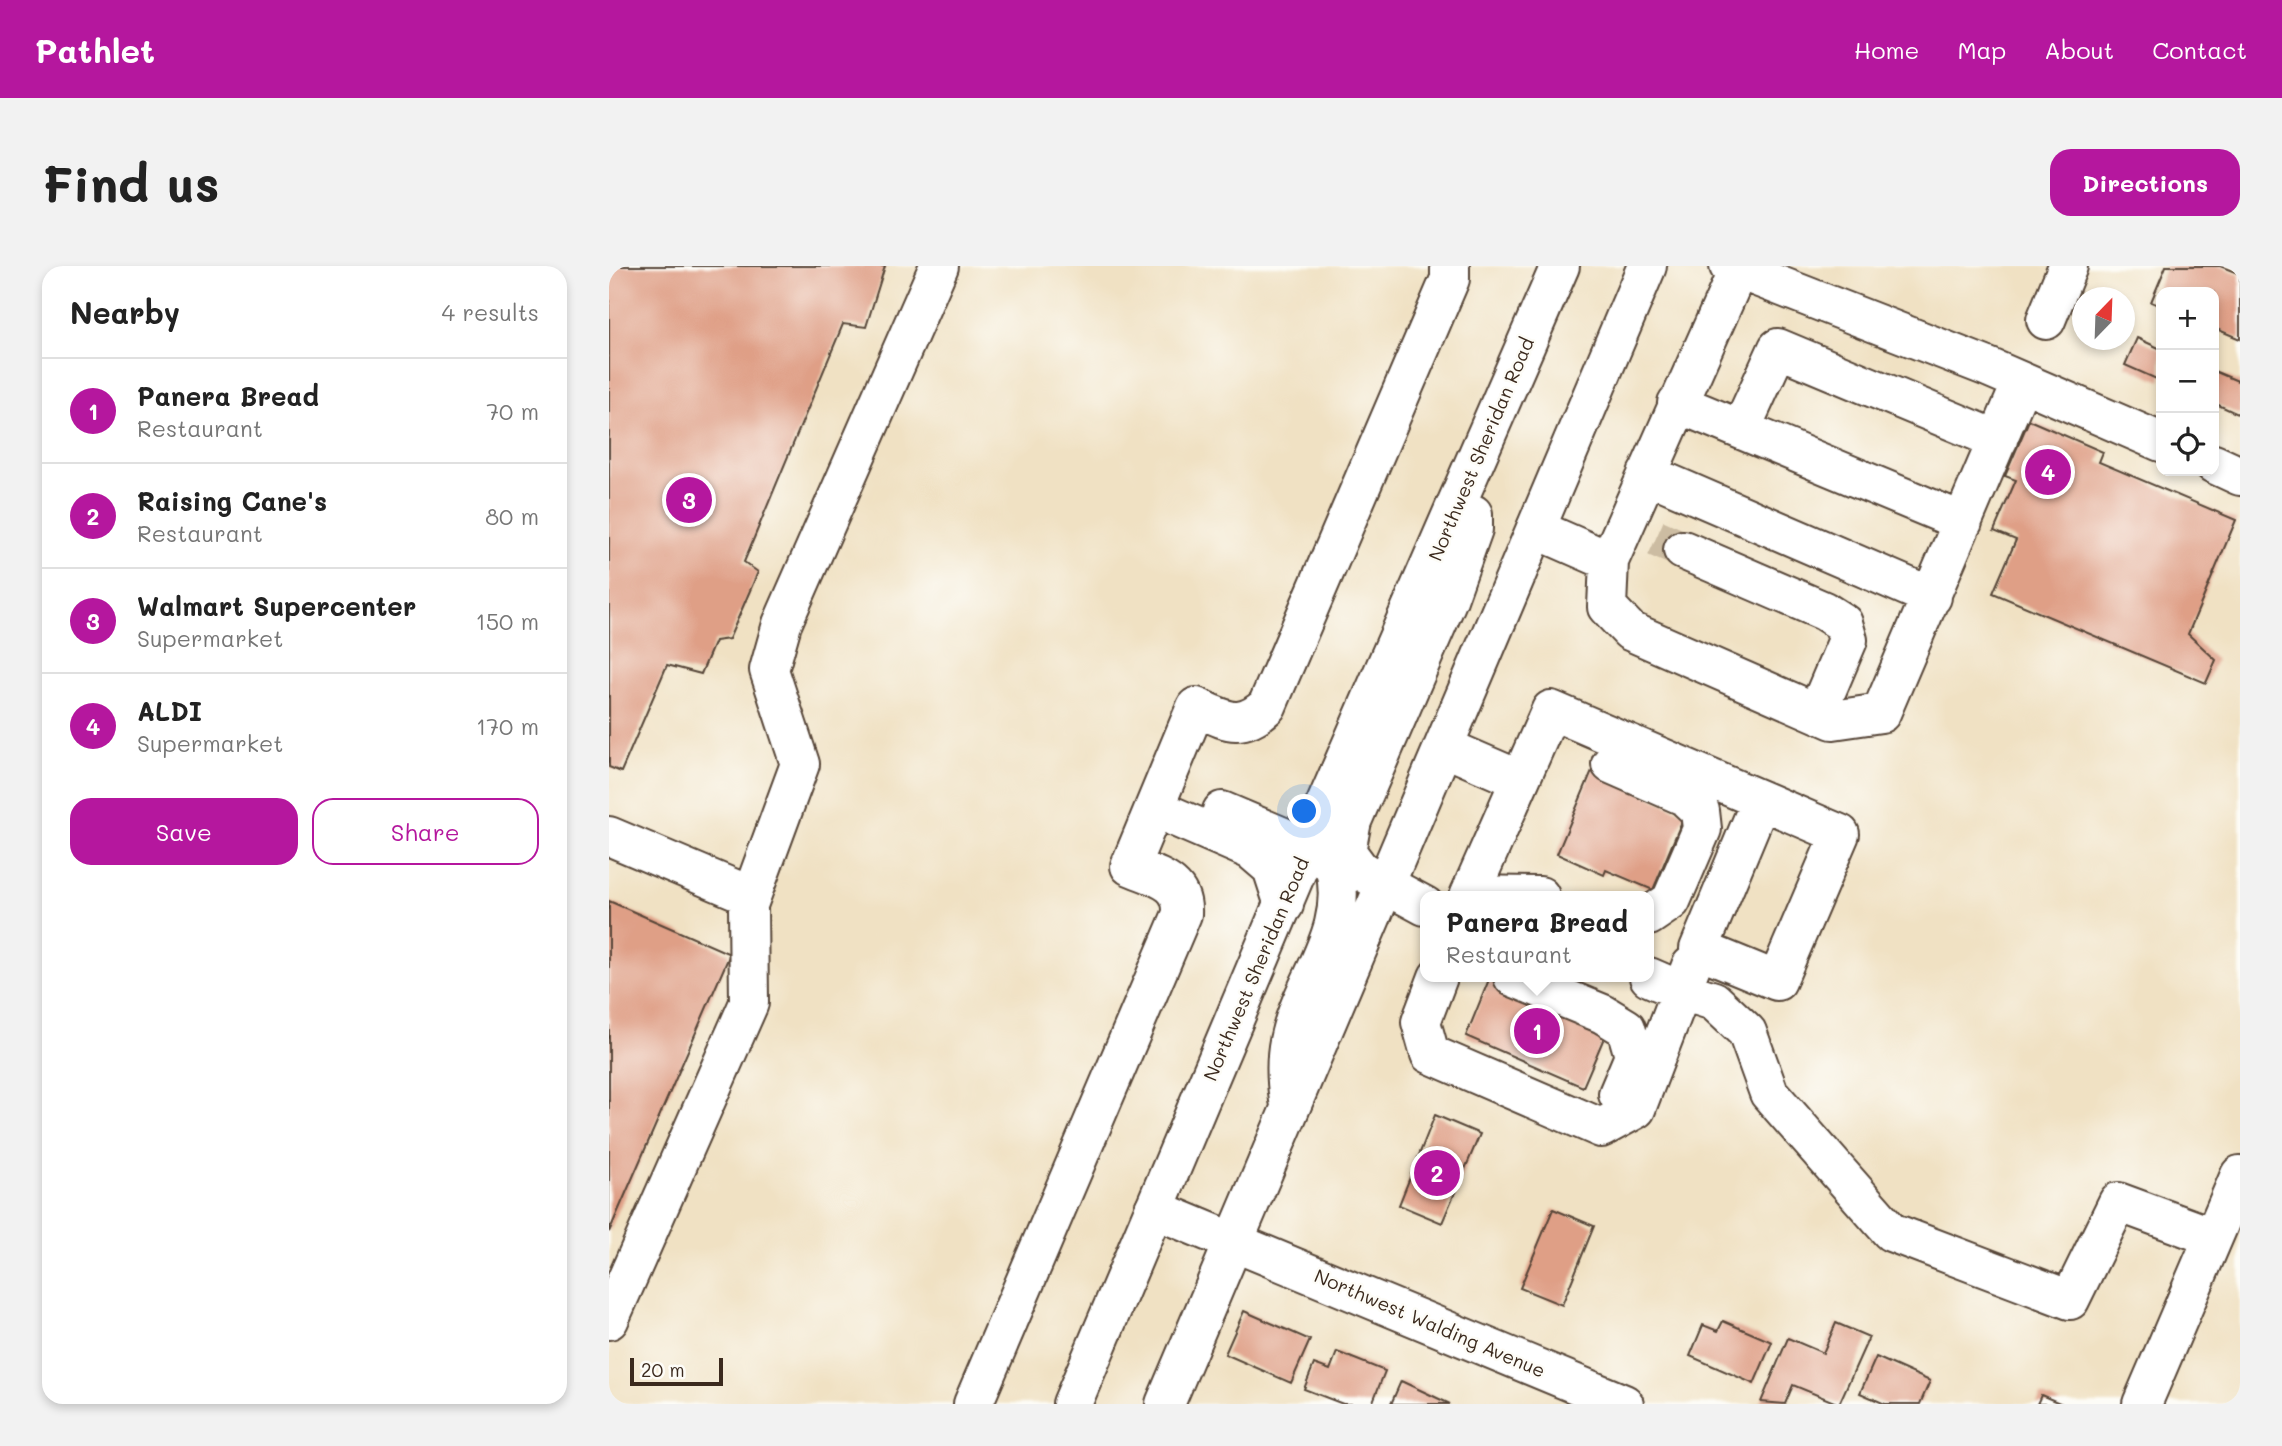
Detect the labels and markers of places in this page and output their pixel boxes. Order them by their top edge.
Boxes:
pin: 4 [2025,446,2071,498]
pin: 3 [666,474,712,526]
pin: 1 [1514,1005,1560,1057]
pin: 2 [1414,1147,1460,1199]

